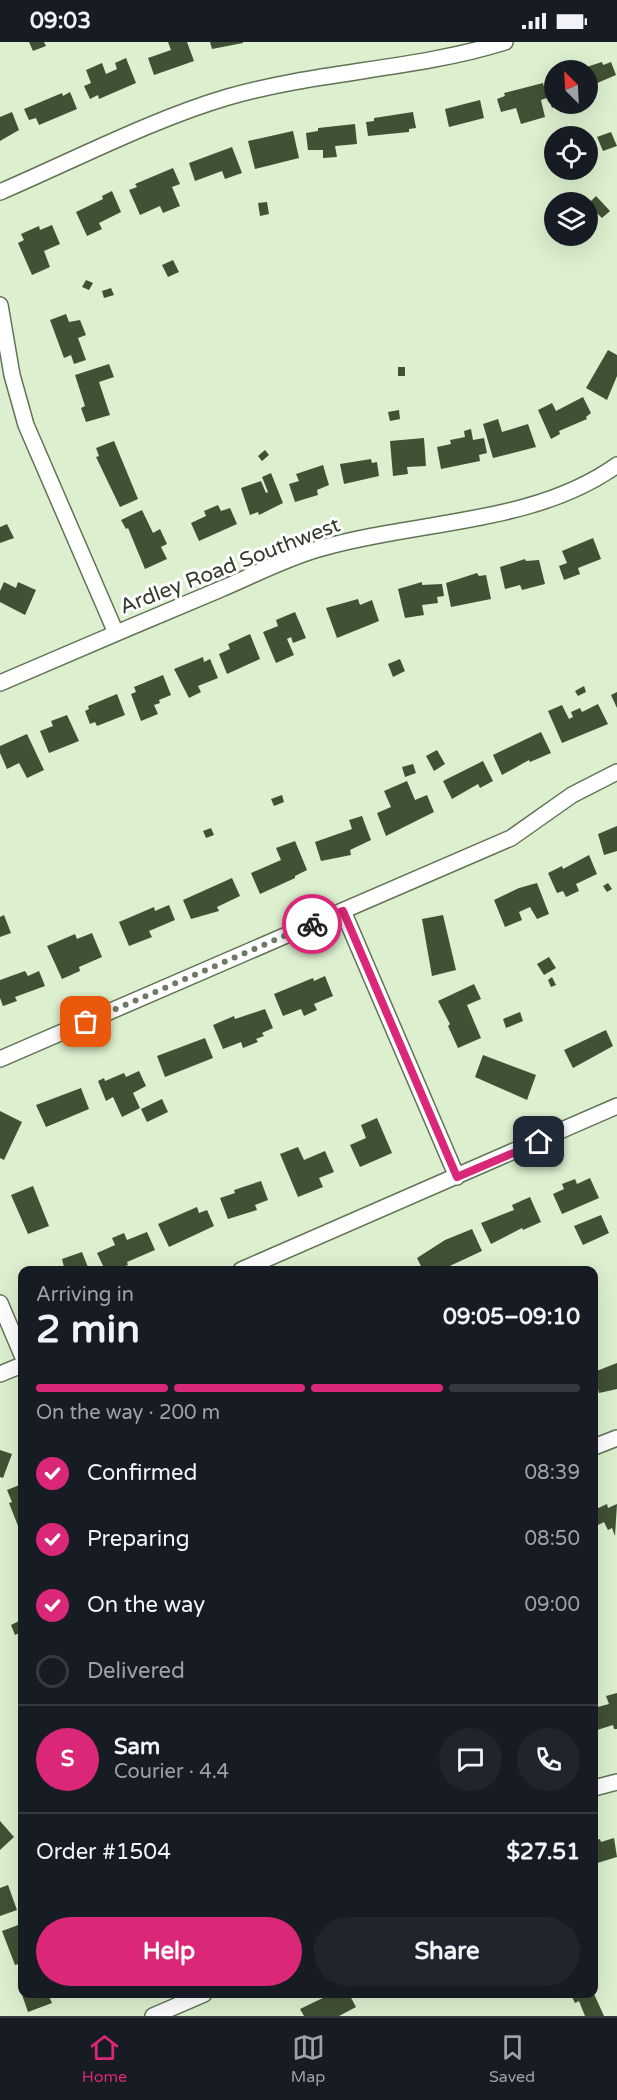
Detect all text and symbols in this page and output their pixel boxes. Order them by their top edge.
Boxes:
text: 09:03 [30,8,91,34]
north arrow [544,60,598,114]
map controls [544,60,598,246]
button: locate [544,126,598,180]
button: layers [544,192,598,246]
street label: Ardley Road Southwest [116,512,344,620]
courier [282,894,342,954]
icon: bike [296,908,329,941]
pin [60,996,111,1047]
icon: bag [69,1005,102,1038]
pin [513,1116,564,1167]
icon: home [522,1125,555,1158]
text: Arriving in [36,1283,134,1307]
text: 09:05–09:10 [443,1304,580,1330]
text: 2 min [36,1306,140,1353]
text: On the way · 200 m [36,1401,220,1425]
icon: check [36,1457,69,1490]
text: Confirmed [87,1460,197,1486]
text: 08:39 [525,1461,580,1485]
icon: check [36,1523,69,1556]
text: Preparing [87,1526,190,1552]
text: 08:50 [525,1527,580,1551]
icon: check [36,1589,69,1622]
text: On the way [87,1592,205,1618]
text: 09:00 [525,1593,580,1617]
text: Delivered [87,1658,185,1684]
button: chat [439,1728,502,1791]
button: phone [517,1728,580,1791]
text: Sam [114,1734,160,1760]
text: S [61,1746,74,1772]
text: Courier · 4.4 [114,1760,229,1784]
text: Order #1504 [36,1839,171,1865]
text: $27.51 [507,1839,580,1865]
button: Help [36,1917,302,1986]
button: Share [314,1917,580,1986]
tab: Home [82,2031,127,2087]
tab: Map [291,2031,325,2087]
tab: Saved [489,2031,535,2087]

